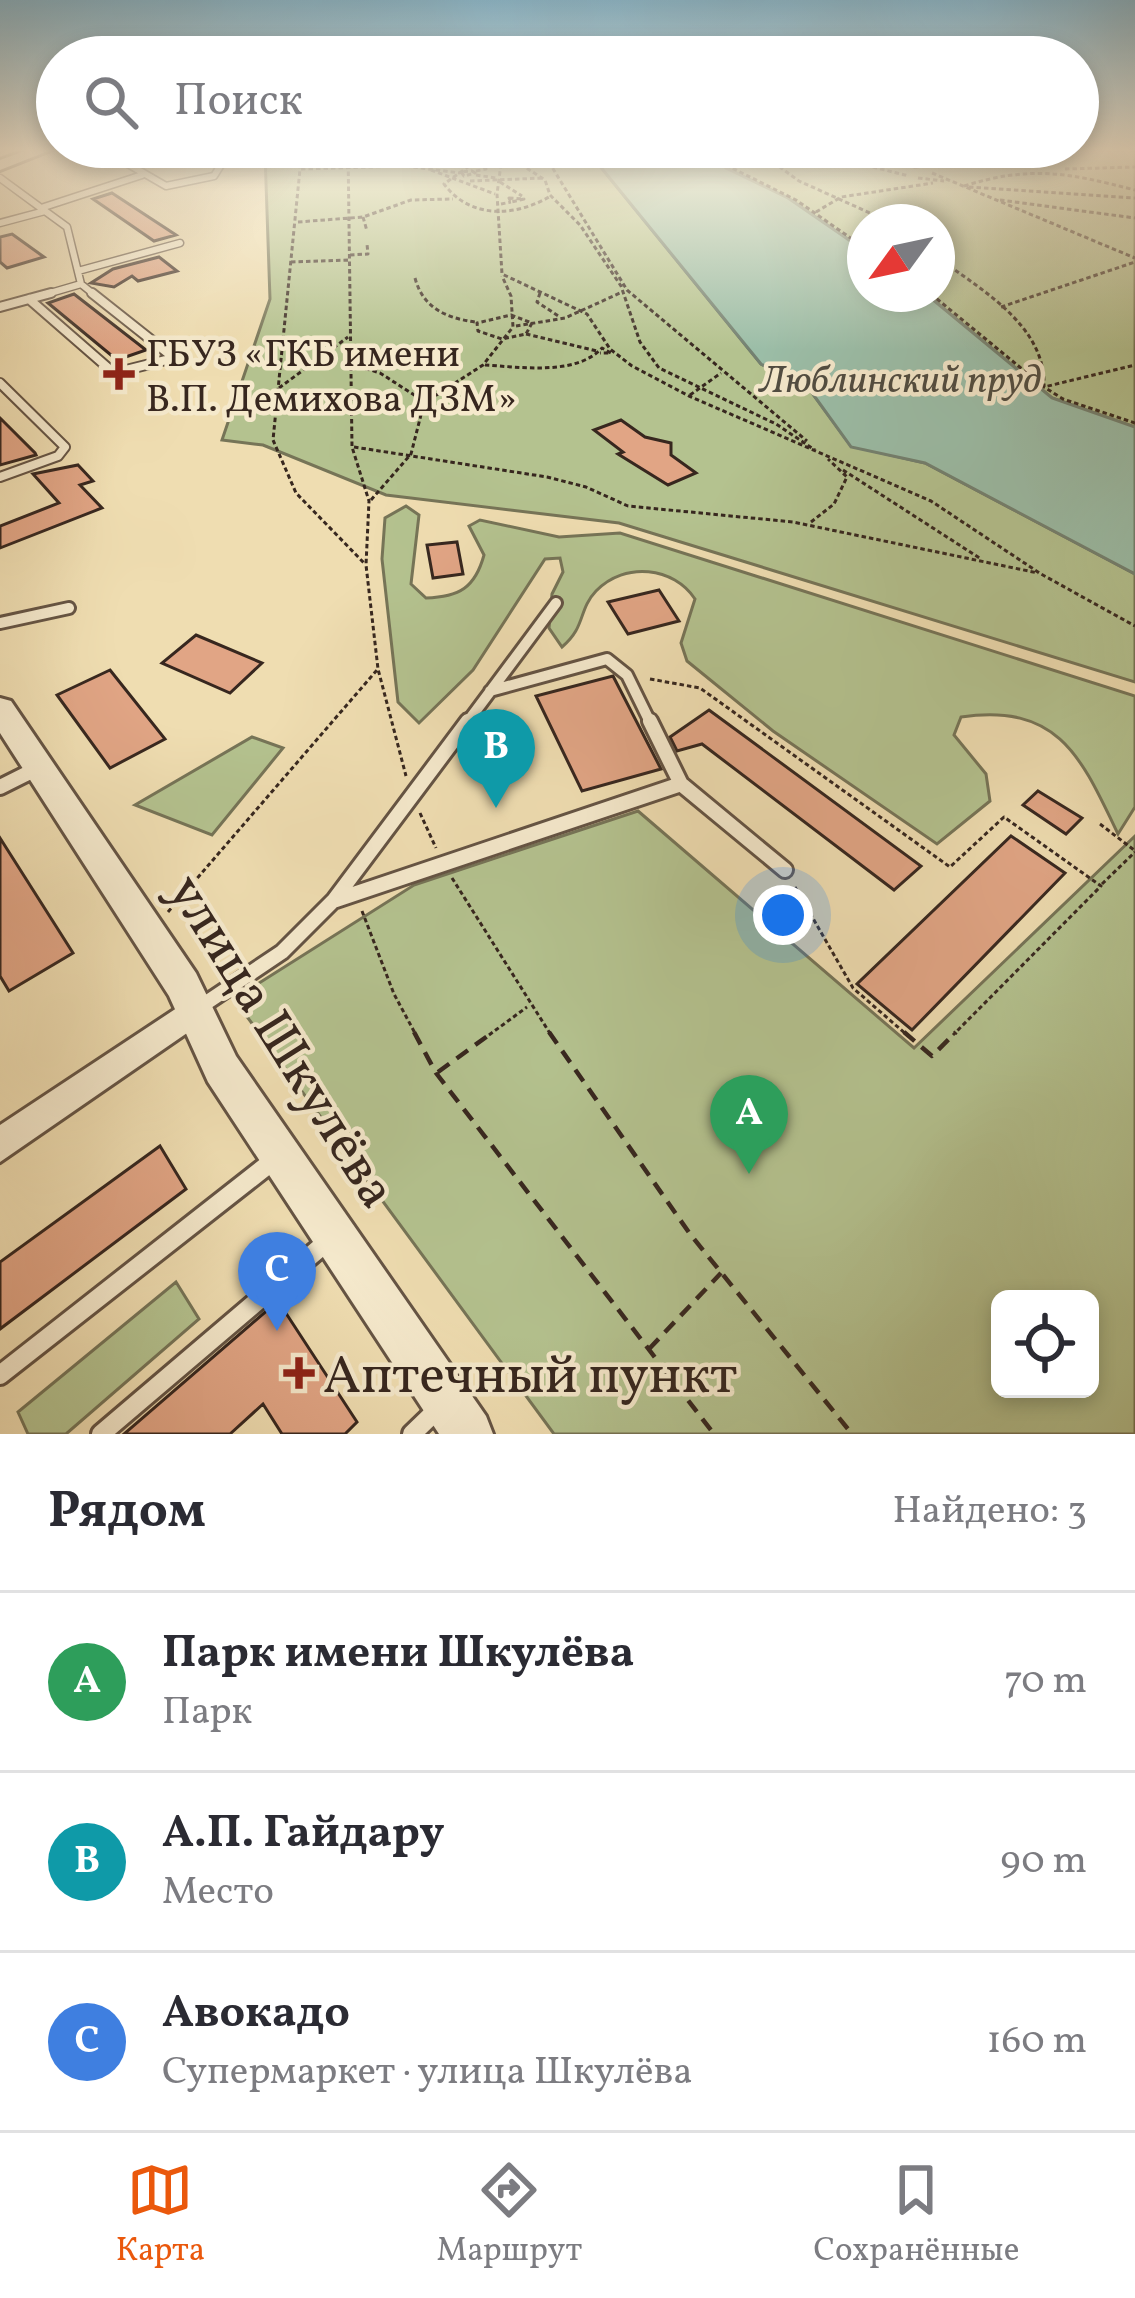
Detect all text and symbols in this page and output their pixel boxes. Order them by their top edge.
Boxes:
search box [36,36,1099,168]
icon: search [78,69,144,135]
text: Поиск [174,71,303,134]
north arrow [847,204,955,312]
place label: ГБУЗ «ГКБ имени В.П. Демихова ДЗМ» [146,329,517,428]
water label: Люблинский пруд [757,355,1041,409]
marker: ГБУЗ «ГКБ имени В.П. Демихова ДЗМ» [103,358,135,390]
pin: B [457,709,535,808]
street label: улица Шкулёва [147,861,412,1224]
your location [753,885,813,945]
pin: A [710,1075,788,1174]
pin: C [238,1232,316,1331]
map controls [991,1290,1099,1398]
button: locate [991,1290,1099,1398]
place label: Аптечный пункт [323,1341,737,1416]
marker: Аптечный пункт [286,1360,312,1386]
text: Рядом [48,1477,206,1548]
text: Найдено: 3 [892,1485,1087,1539]
text: Парк имени Шкулёва [162,1623,634,1686]
text: A [73,1655,101,1709]
text: 70 m [1004,1655,1087,1709]
text: Парк [162,1686,252,1740]
text: А.П. Гайдару [162,1803,444,1866]
text: B [74,1835,100,1889]
text: 90 m [1000,1835,1087,1889]
text: Место [162,1866,274,1920]
text: Авокадо [162,1983,350,2046]
text: C [74,2015,100,2069]
text: 160 m [986,2015,1087,2069]
text: Супермаркет · улица Шкулёва [162,2046,693,2100]
tab: Карта [116,2157,205,2275]
tab: Маршрут [437,2157,582,2275]
tab: Сохранённые [813,2157,1019,2275]

